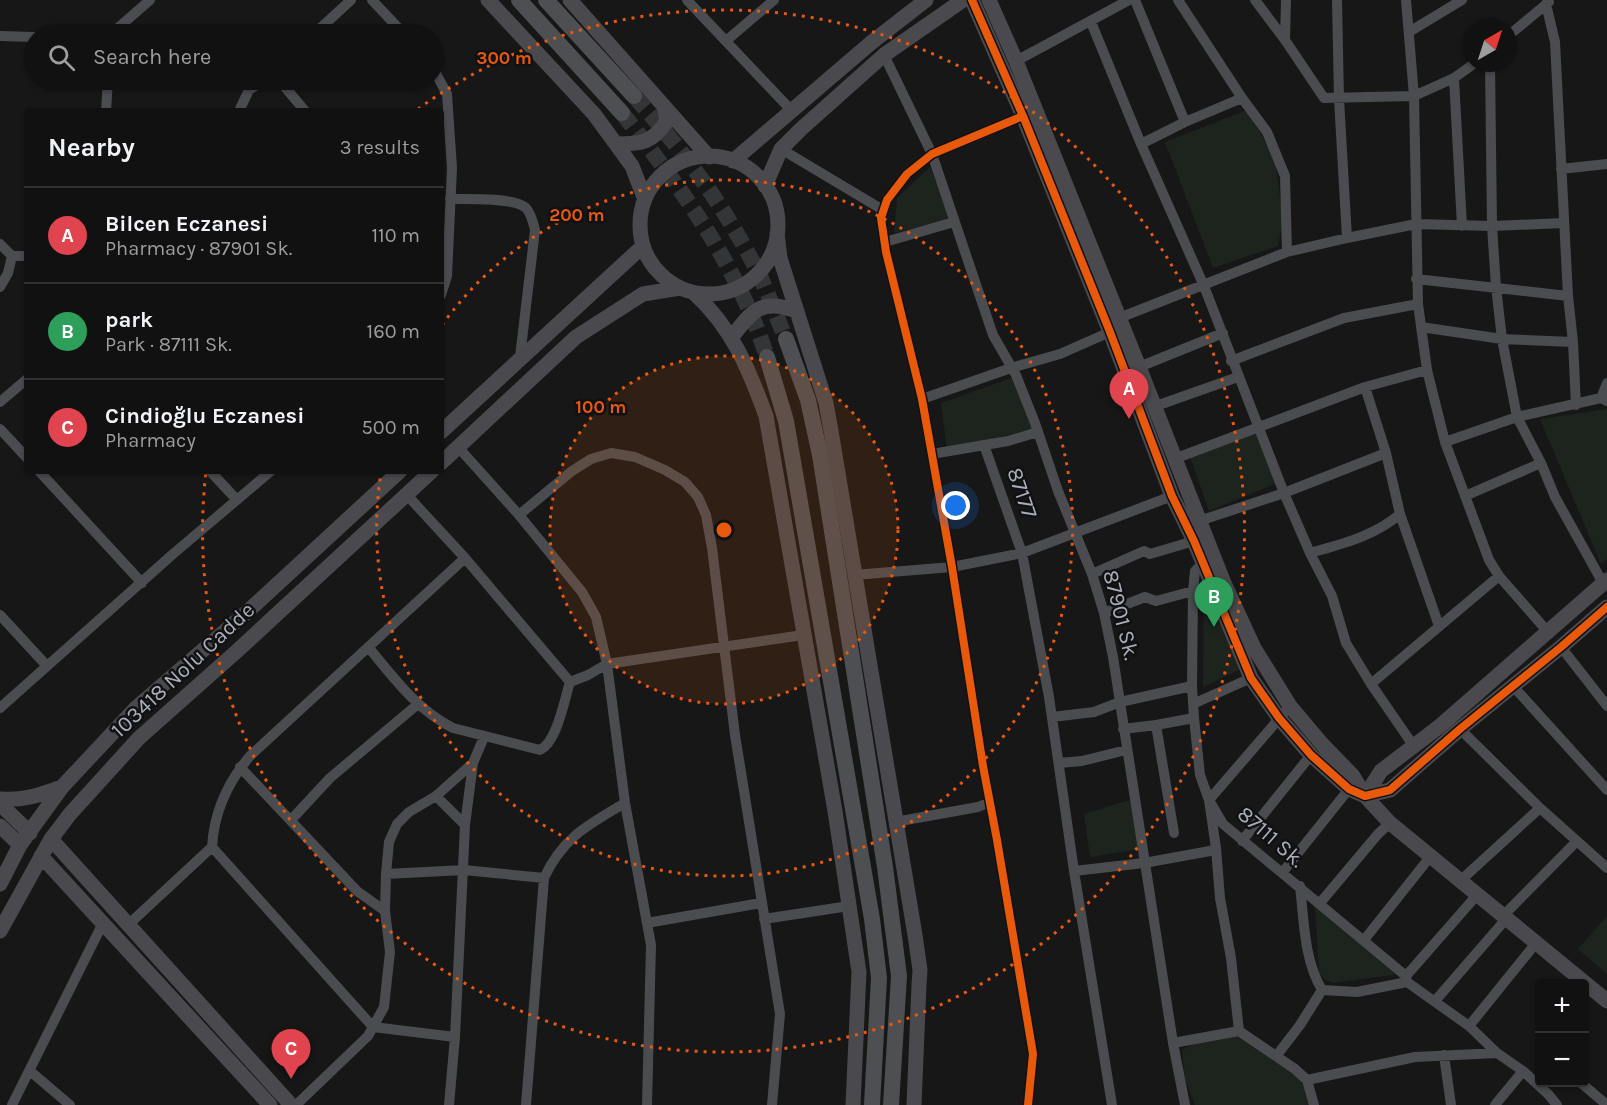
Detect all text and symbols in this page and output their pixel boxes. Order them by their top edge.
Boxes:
north arrow [1463,18,1517,72]
search box [24,24,444,90]
icon: search [45,41,78,74]
text: Search here [93,44,211,70]
text: 300 m [476,47,532,69]
text: Nearby [48,132,135,163]
text: 3 results [340,136,420,159]
text: 200 m [549,204,605,226]
text: Bilcen Eczanesi [105,211,268,237]
text: A [61,224,74,247]
text: 110 m [371,224,420,247]
text: Pharmacy · 87901 Sk. [105,237,292,260]
text: park [105,307,153,333]
text: B [61,320,74,343]
text: 160 m [367,320,420,343]
text: Park · 87111 Sk. [105,333,232,356]
pin: A [1110,370,1148,419]
text: 100 m [576,396,626,418]
text: Cindioğlu Eczanesi [105,403,304,429]
text: C [61,416,74,439]
text: 500 m [362,416,420,439]
text: Pharmacy [105,429,196,452]
street label: 87177 [1001,464,1043,522]
your location [941,491,970,520]
centre of rings [714,520,734,540]
street label: 87901 Sk. [1097,567,1145,663]
pin: B [1194,578,1234,627]
street label: 103418 Nolu Cadde [106,597,260,743]
street label: 87111 Sk. [1232,801,1310,873]
map controls [1535,979,1589,1087]
button: + [1535,979,1589,1033]
pin: C [272,1030,310,1079]
button: − [1535,1033,1589,1087]

